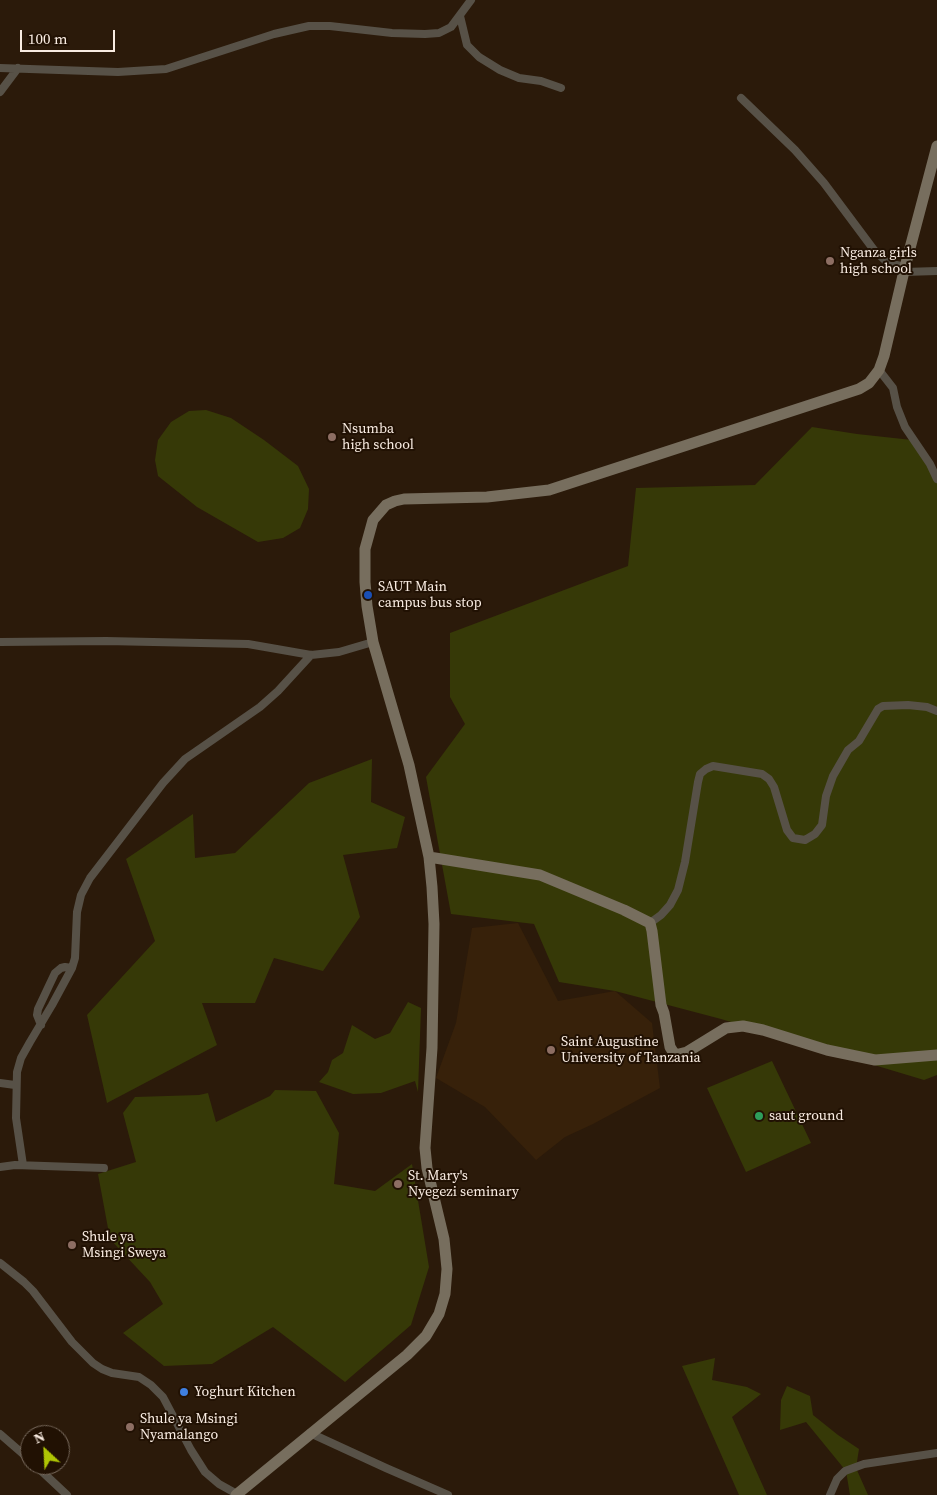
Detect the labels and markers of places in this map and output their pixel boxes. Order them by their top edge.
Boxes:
place label: Nganza girls high school [840,245,917,278]
marker: Nganza girls high school [824,255,836,267]
place label: Nsumba high school [342,421,414,454]
marker: Nsumba high school [326,431,338,443]
place label: SAUT Main campus bus stop [378,579,482,612]
marker: SAUT Main campus bus stop [362,589,374,601]
place label: Saint Augustine University of Tanzania [561,1034,701,1066]
marker: Saint Augustine University of Tanzania [545,1044,557,1056]
place label: saut ground [769,1108,843,1124]
marker: saut ground [753,1110,765,1122]
place label: St. Mary's Nyegezi seminary [408,1168,519,1200]
marker: St. Mary's Nyegezi seminary [392,1178,404,1190]
place label: Shule ya Msingi Sweya [82,1229,166,1262]
marker: Shule ya Msingi Sweya [66,1239,78,1251]
place label: Yoghurt Kitchen [194,1384,296,1400]
marker: Yoghurt Kitchen [178,1386,190,1398]
place label: Shule ya Msingi Nyamalango [140,1411,238,1444]
marker: Shule ya Msingi Nyamalango [124,1421,136,1433]

